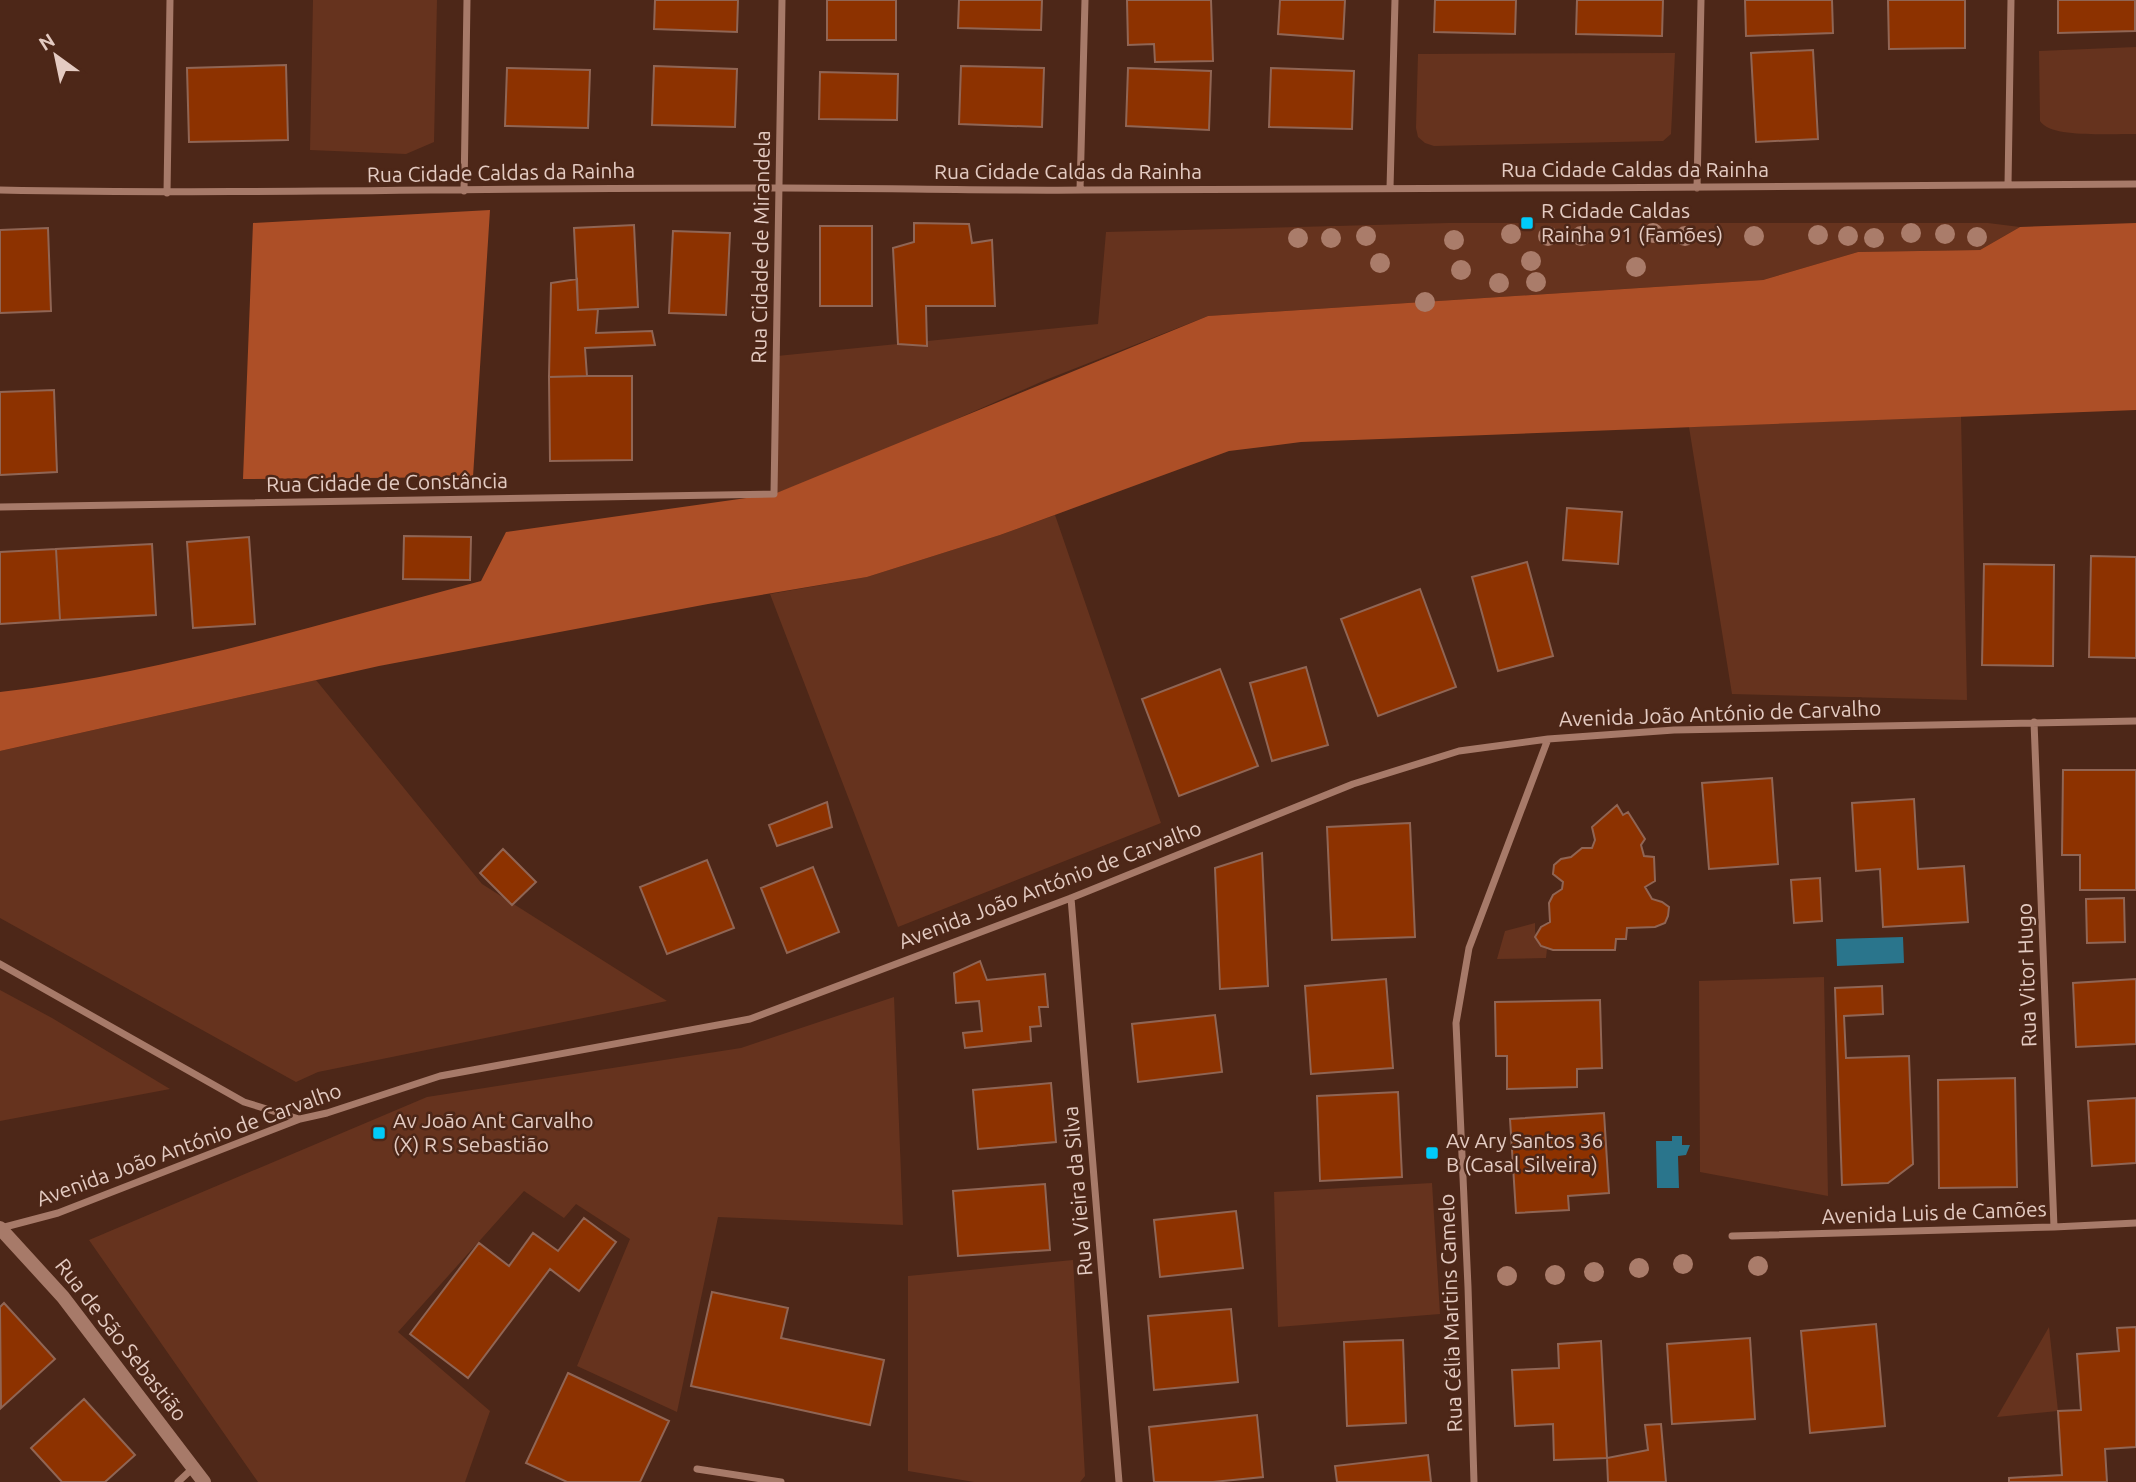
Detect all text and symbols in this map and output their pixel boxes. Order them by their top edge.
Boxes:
north arrow [21,21,91,91]
text: N [35,29,59,55]
street label: Rua Cidade de Mirandela [746,130,774,364]
street label: Rua Cidade Caldas da Rainha [1501,157,1769,181]
street label: Rua Cidade Caldas da Rainha [367,158,635,186]
street label: Rua Cidade Caldas da Rainha [934,159,1202,183]
place label: R Cidade Caldas Rainha 91 (Famões) [1541,198,1723,246]
marker: R Cidade Caldas Rainha 91 (Famões) [1519,215,1535,231]
street label: Rua Cidade de Constância [266,468,508,496]
street label: Avenida João António de Carvalho [1558,695,1882,731]
street label: Avenida João António de Carvalho [895,815,1205,953]
street label: Rua Vitor Hugo [2011,903,2041,1047]
street label: Avenida João António de Carvalho [33,1078,344,1211]
street label: Rua Vieira da Silva [1058,1105,1096,1277]
place label: Av João Ant Carvalho (X) R S Sebastião [393,1108,594,1156]
marker: Av João Ant Carvalho (X) R S Sebastião [371,1125,387,1141]
place label: Av Ary Santos 36 B (Casal Silveira) [1446,1128,1603,1176]
marker: Av Ary Santos 36 B (Casal Silveira) [1424,1145,1440,1161]
street label: Rua Célia Martins Camelo [1434,1193,1466,1433]
street label: Avenida Luis de Camões [1821,1196,2047,1228]
street label: Rua de São Sebastião [51,1253,193,1425]

